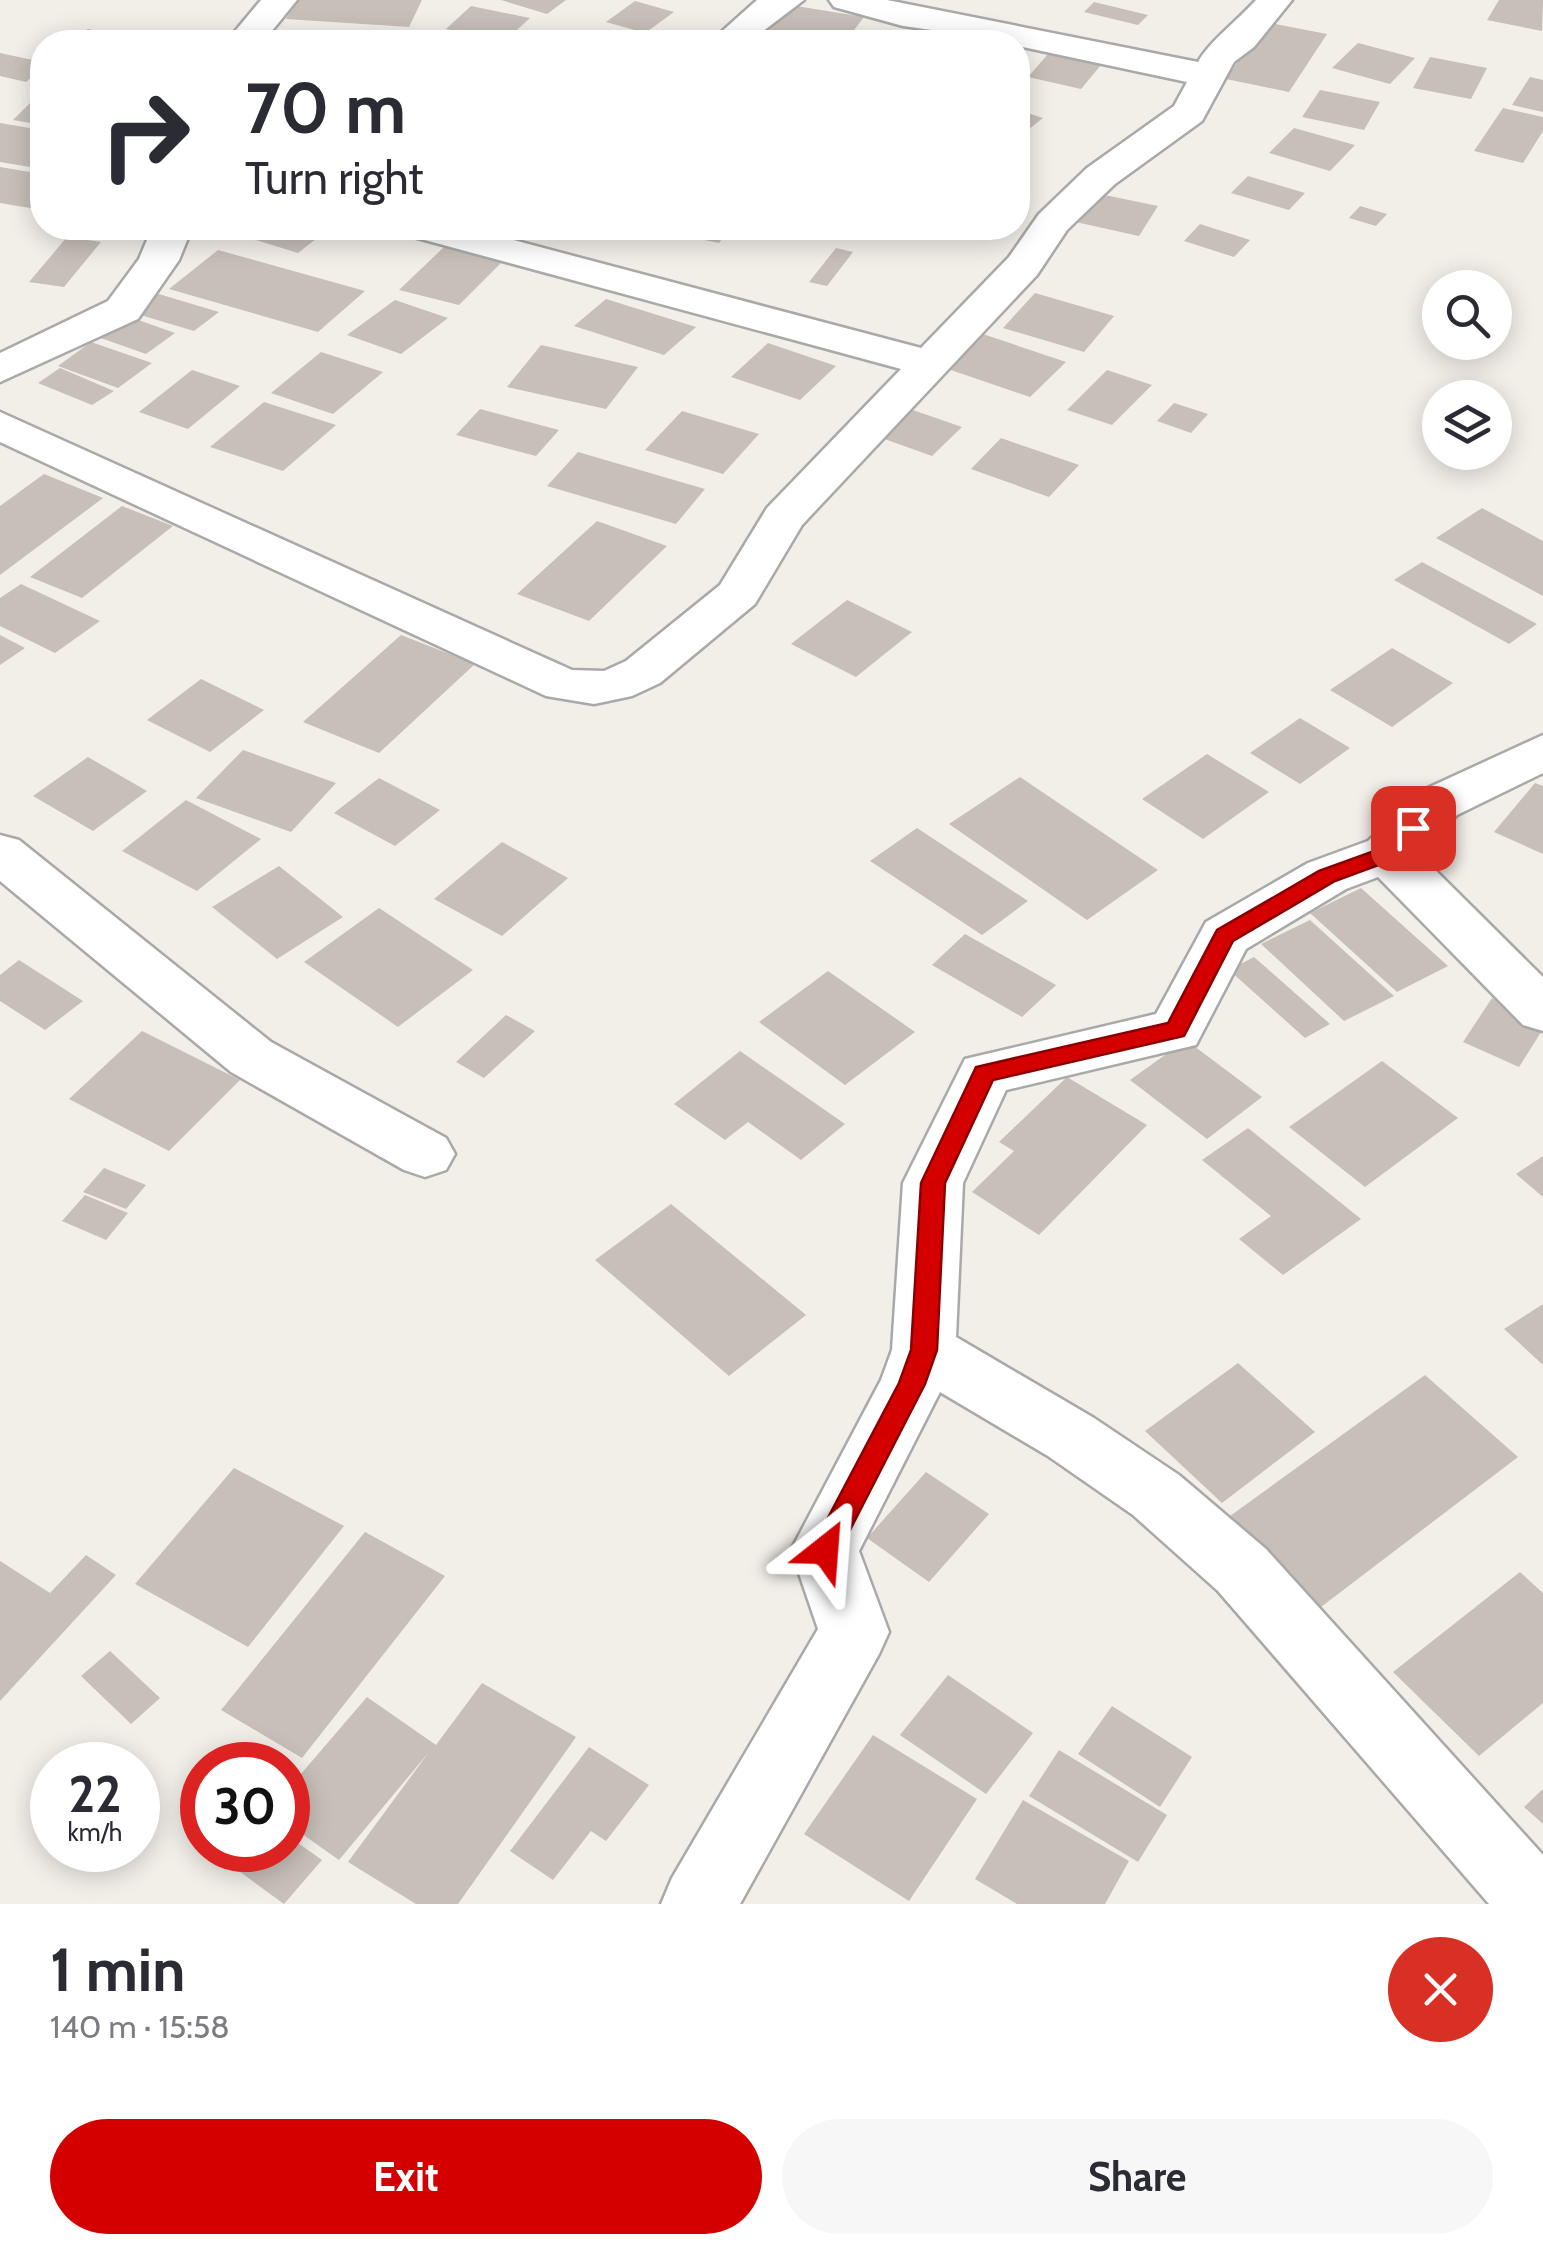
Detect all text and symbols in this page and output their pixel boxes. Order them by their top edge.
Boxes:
text: 70 m [245,65,406,151]
icon: right [80,70,210,200]
text: Turn right [245,151,424,205]
map controls [1422,270,1512,470]
button: search [1422,270,1512,360]
button: layers [1422,380,1512,470]
pin [1371,786,1456,871]
icon: arrive [1386,801,1441,856]
position arrow [773,1498,877,1602]
speed limit sign: 30 [180,1742,310,1872]
text: 22 [69,1764,121,1825]
text: km/h [68,1817,122,1847]
text: 1 min [50,1933,185,2006]
button: close [1388,1937,1493,2042]
text: 140 m · 15:58 [50,2007,230,2046]
button: Exit [50,2119,762,2234]
button: Share [782,2119,1493,2234]

